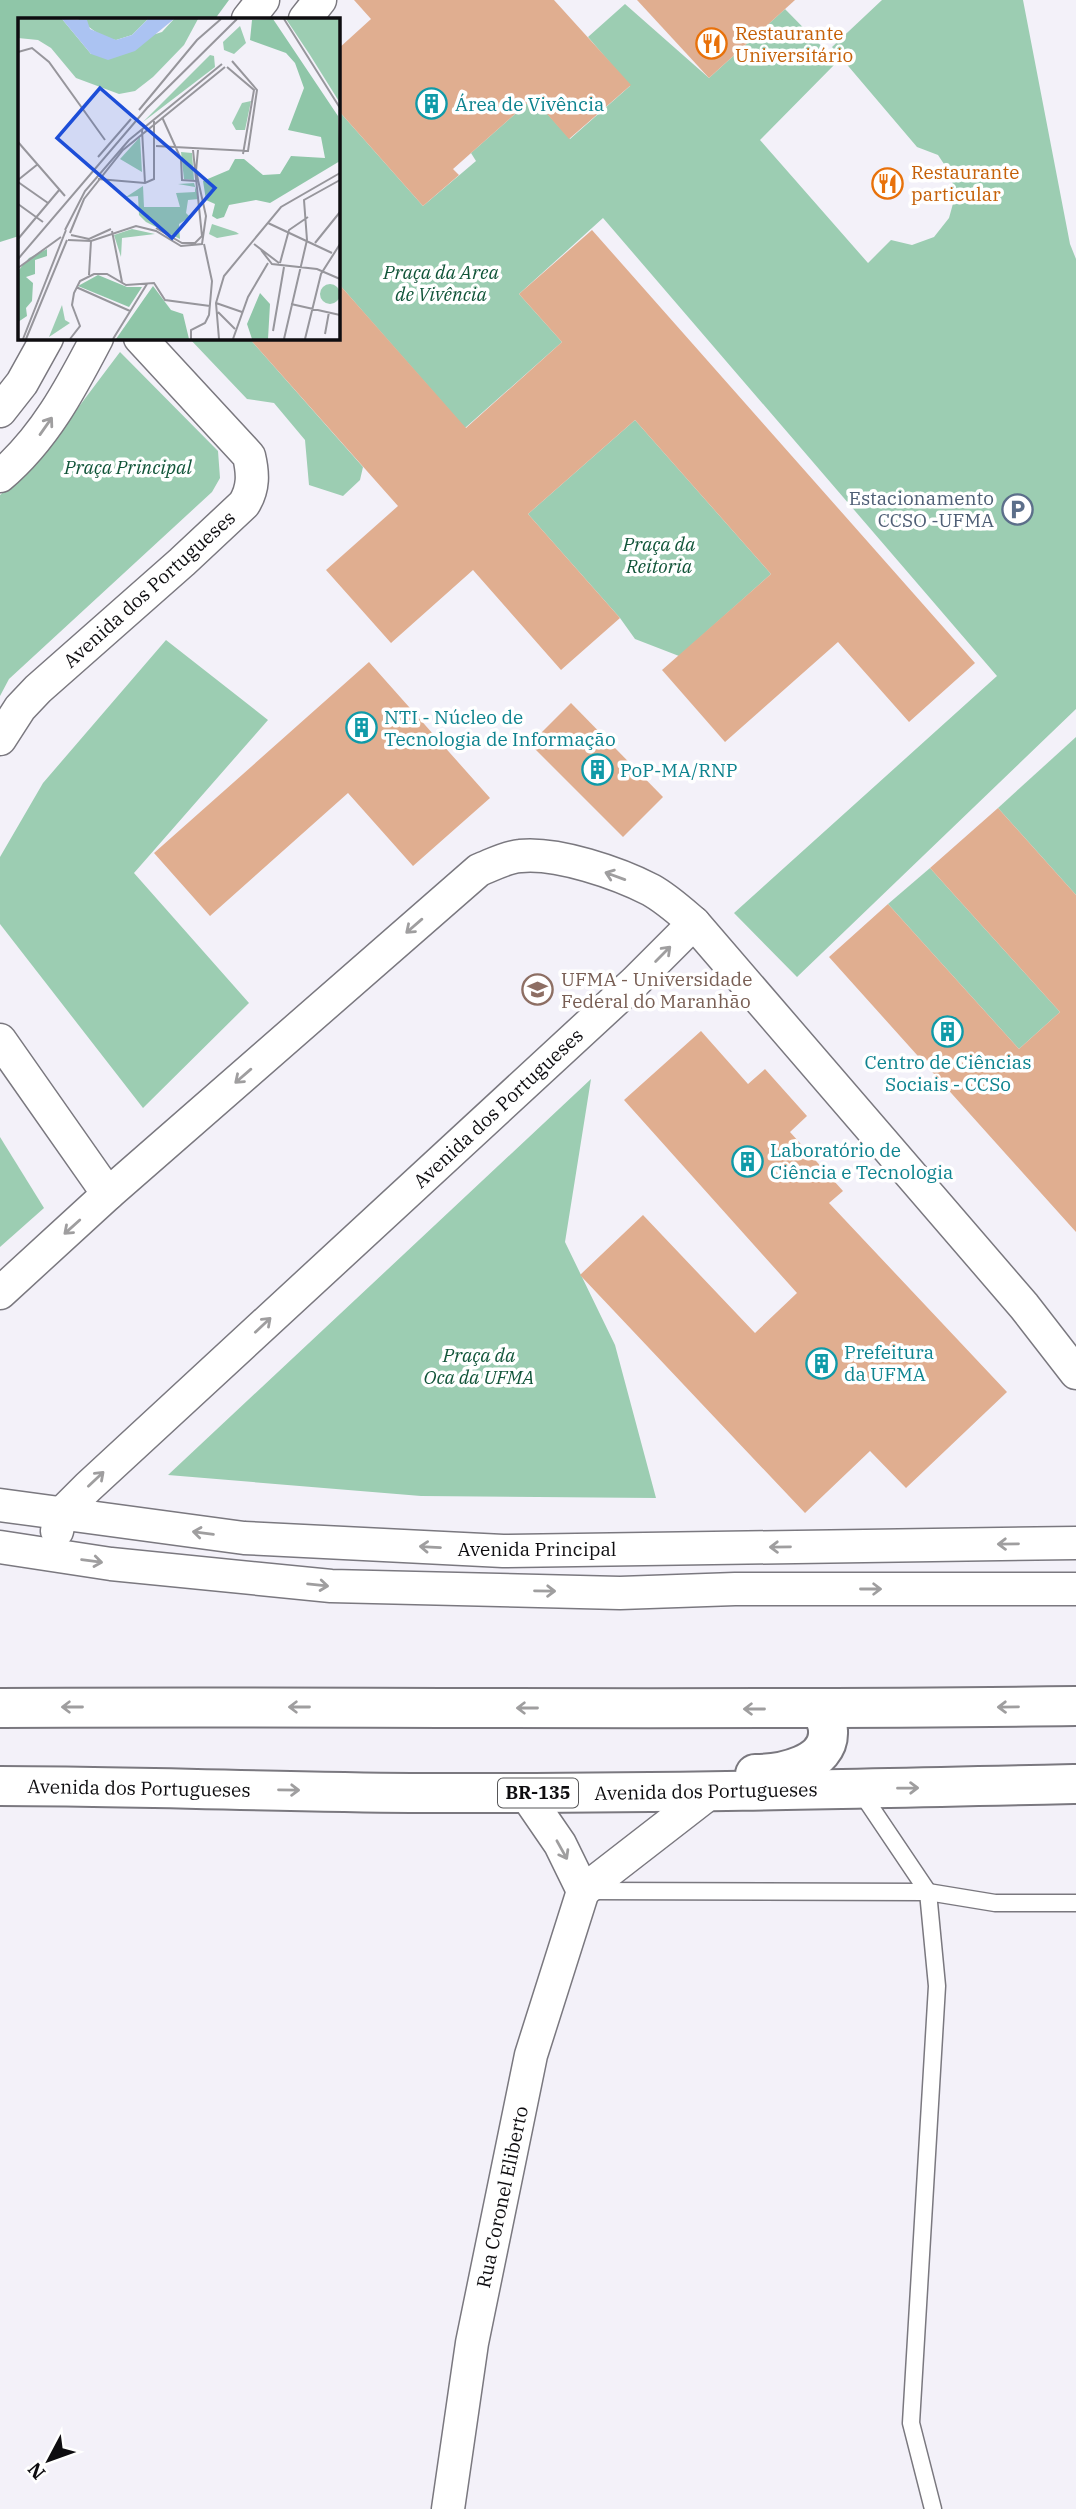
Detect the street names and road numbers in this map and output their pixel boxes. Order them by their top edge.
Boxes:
street label: Avenida dos Portugueses [58,505,240,673]
street label: Avenida dos Portugueses [408,1023,588,1193]
street label: Avenida Principal [457,1537,617,1561]
street label: Avenida dos Portugueses [27,1774,251,1802]
street label: Avenida dos Portugueses [594,1777,818,1805]
road number: BR-135 [498,1778,578,1808]
street label: Rua Coronel Eliberto [471,2104,533,2290]

